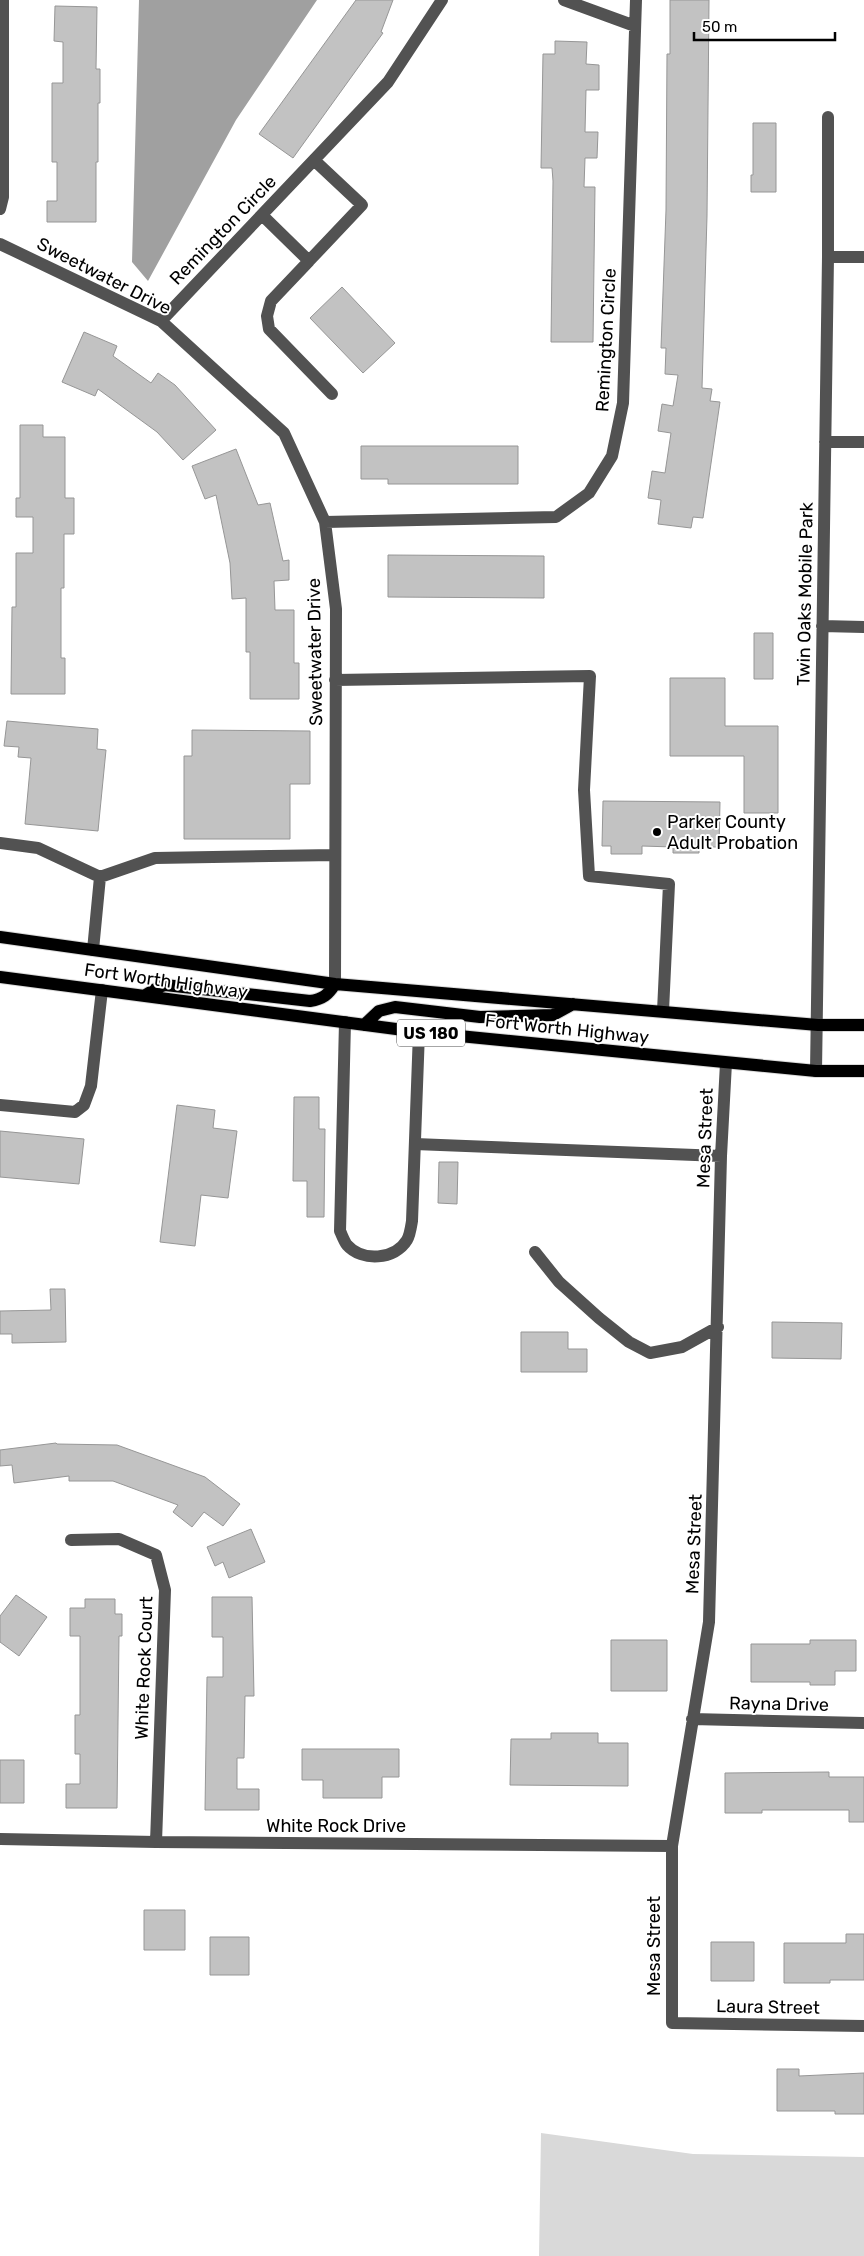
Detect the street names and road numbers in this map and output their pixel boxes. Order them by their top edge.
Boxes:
street label: Remington Circle [165,171,281,289]
street label: Sweetwater Drive [33,233,175,319]
street label: Remington Circle [591,268,621,412]
street label: Twin Oaks Mobile Park [792,501,818,686]
street label: Sweetwater Drive [303,578,327,726]
street label: Fort Worth Highway [83,959,249,1003]
street label: Fort Worth Highway [484,1009,650,1049]
road number: US 180 [397,1020,465,1046]
street label: Mesa Street [692,1088,718,1188]
street label: Mesa Street [681,1494,707,1594]
street label: White Rock Court [130,1596,158,1740]
street label: Rayna Drive [729,1692,829,1716]
street label: White Rock Drive [266,1815,406,1837]
street label: Mesa Street [643,1896,665,1996]
street label: Laura Street [716,1995,820,2019]

